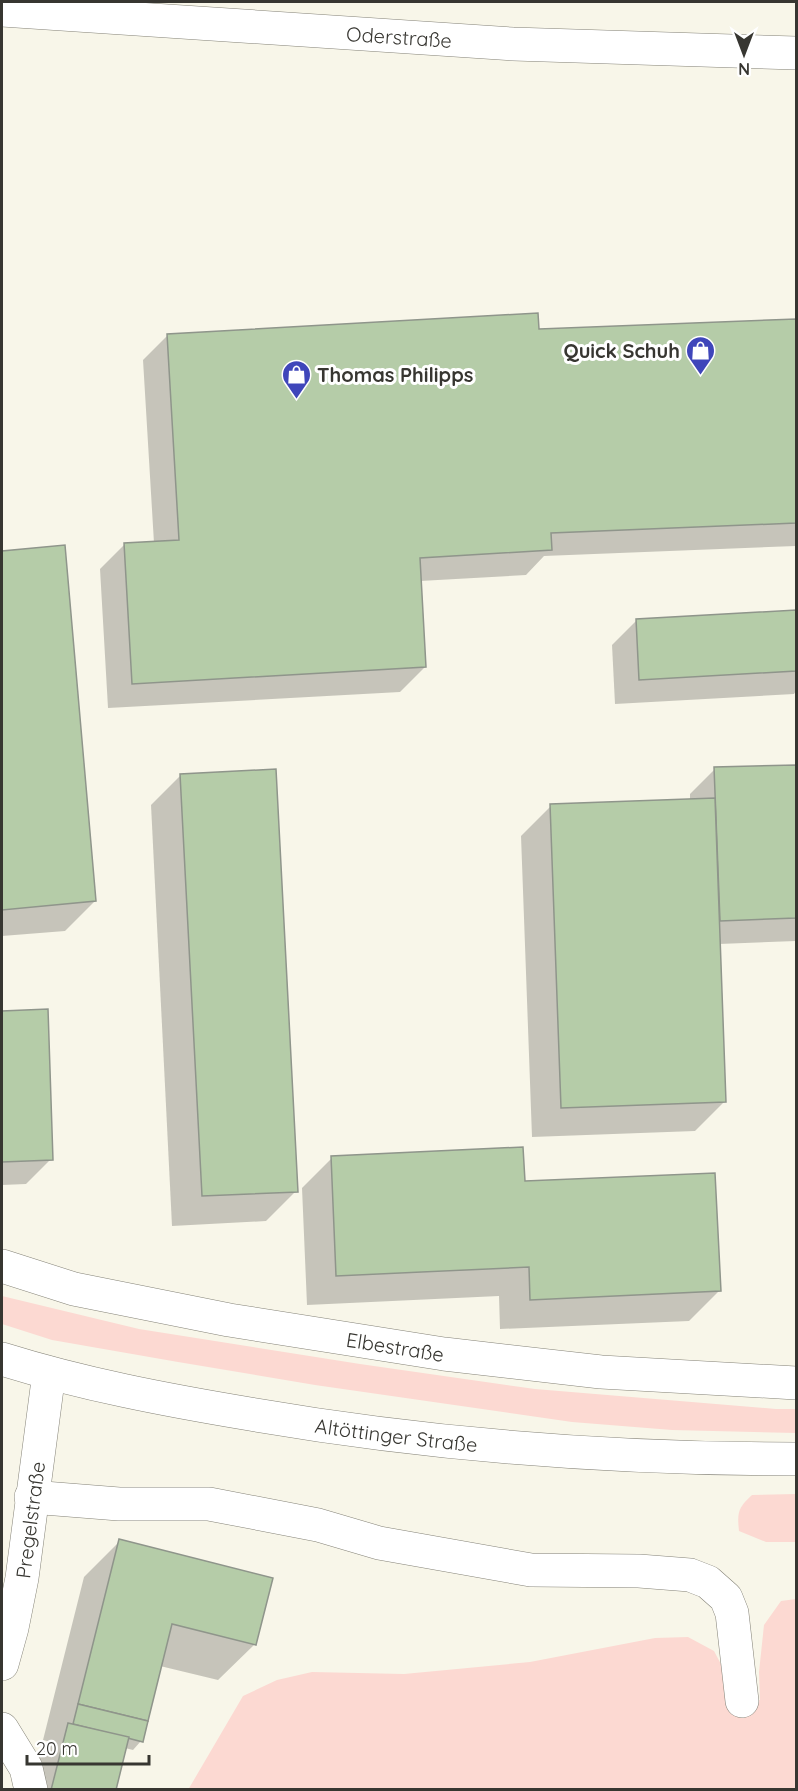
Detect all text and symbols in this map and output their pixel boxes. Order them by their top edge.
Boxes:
street label: Oderstraße [345,20,453,52]
north arrow [714,24,774,84]
text: N [738,59,750,79]
shop icon: Quick Schuh [685,334,717,376]
place label: Quick Schuh [564,338,680,363]
shop icon: Thomas Philipps [280,358,312,400]
place label: Thomas Philipps [317,362,473,387]
street label: Elbestraße [345,1326,446,1366]
street label: Altöttinger Straße [313,1412,479,1457]
street label: Pregelstraße [10,1460,50,1580]
scale bar [27,1728,148,1766]
text: 20 m [36,1737,78,1760]

